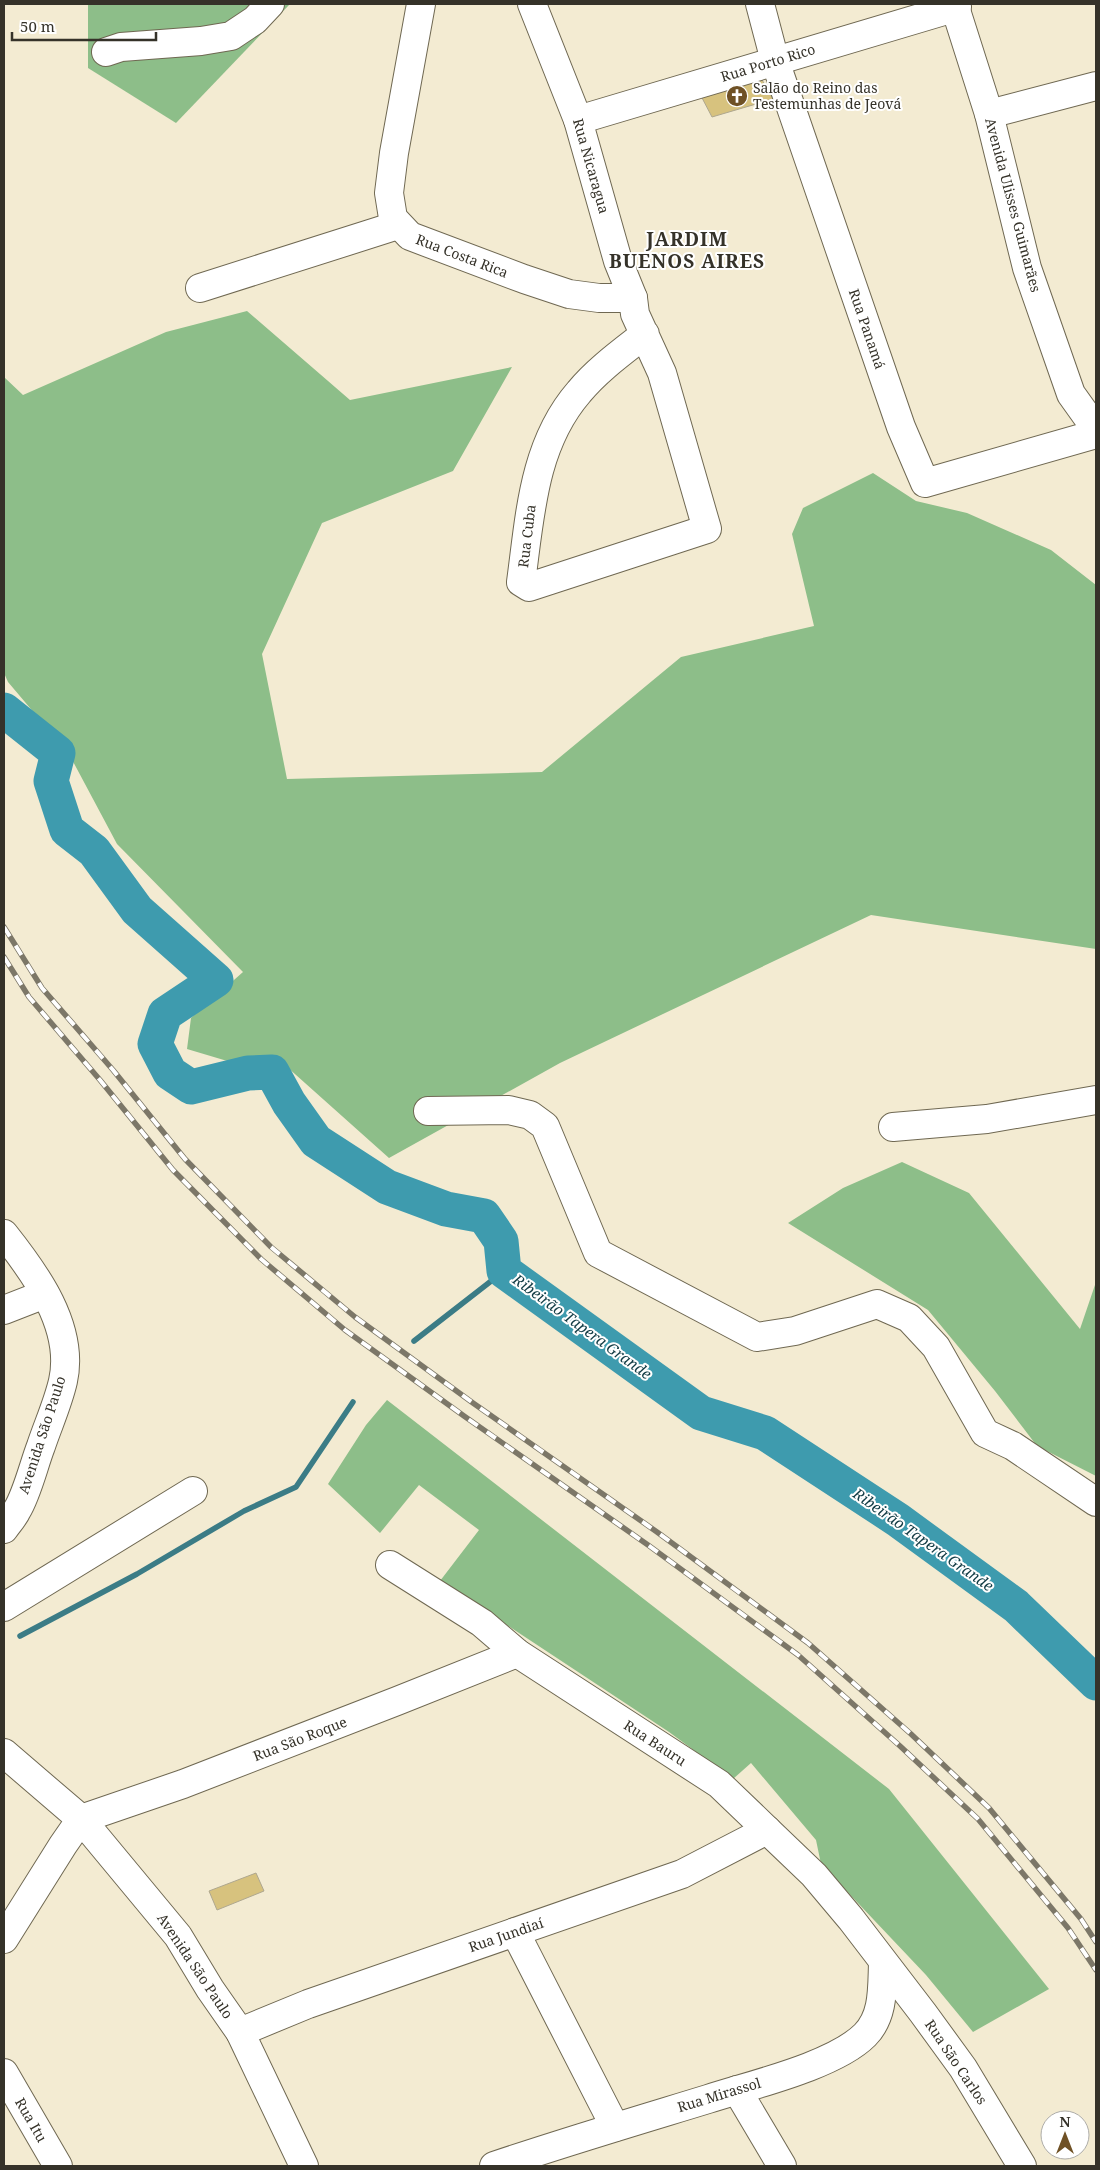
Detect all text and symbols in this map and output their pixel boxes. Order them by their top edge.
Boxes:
scale bar [12,10,156,42]
text: 50 m [20,16,55,36]
street label: Rua Porto Rico [718,39,817,86]
place label: Salão do Reino das Testemunhas de Jeová [753,78,901,113]
church icon: Salão do Reino das Testemunhas de Jeová [725,84,749,108]
street label: Rua Nicaragua [569,116,614,216]
street label: Avenida Ulisses Guimarães [981,116,1046,294]
district label: JARDIM BUENOS AIRES [609,226,765,274]
street label: Rua Costa Rica [413,229,511,282]
street label: Rua Panamá [845,286,890,372]
street label: Rua Cuba [513,503,540,569]
water label: Ribeirão Tapera Grande [508,1268,656,1384]
street label: Avenida São Paulo [13,1373,70,1496]
water label: Ribeirão Tapera Grande [849,1483,998,1596]
street label: Rua São Roque [250,1712,349,1765]
street label: Rua Bauru [620,1715,690,1770]
street label: Avenida São Paulo [153,1909,238,2022]
street label: Rua Jundiaí [466,1913,546,1956]
street label: Rua São Carlos [921,2016,992,2108]
street label: Rua Mirassol [675,2073,764,2116]
street label: Rua Itu [11,2094,52,2146]
north arrow [1040,2110,1090,2160]
text: N [1059,2112,1071,2131]

